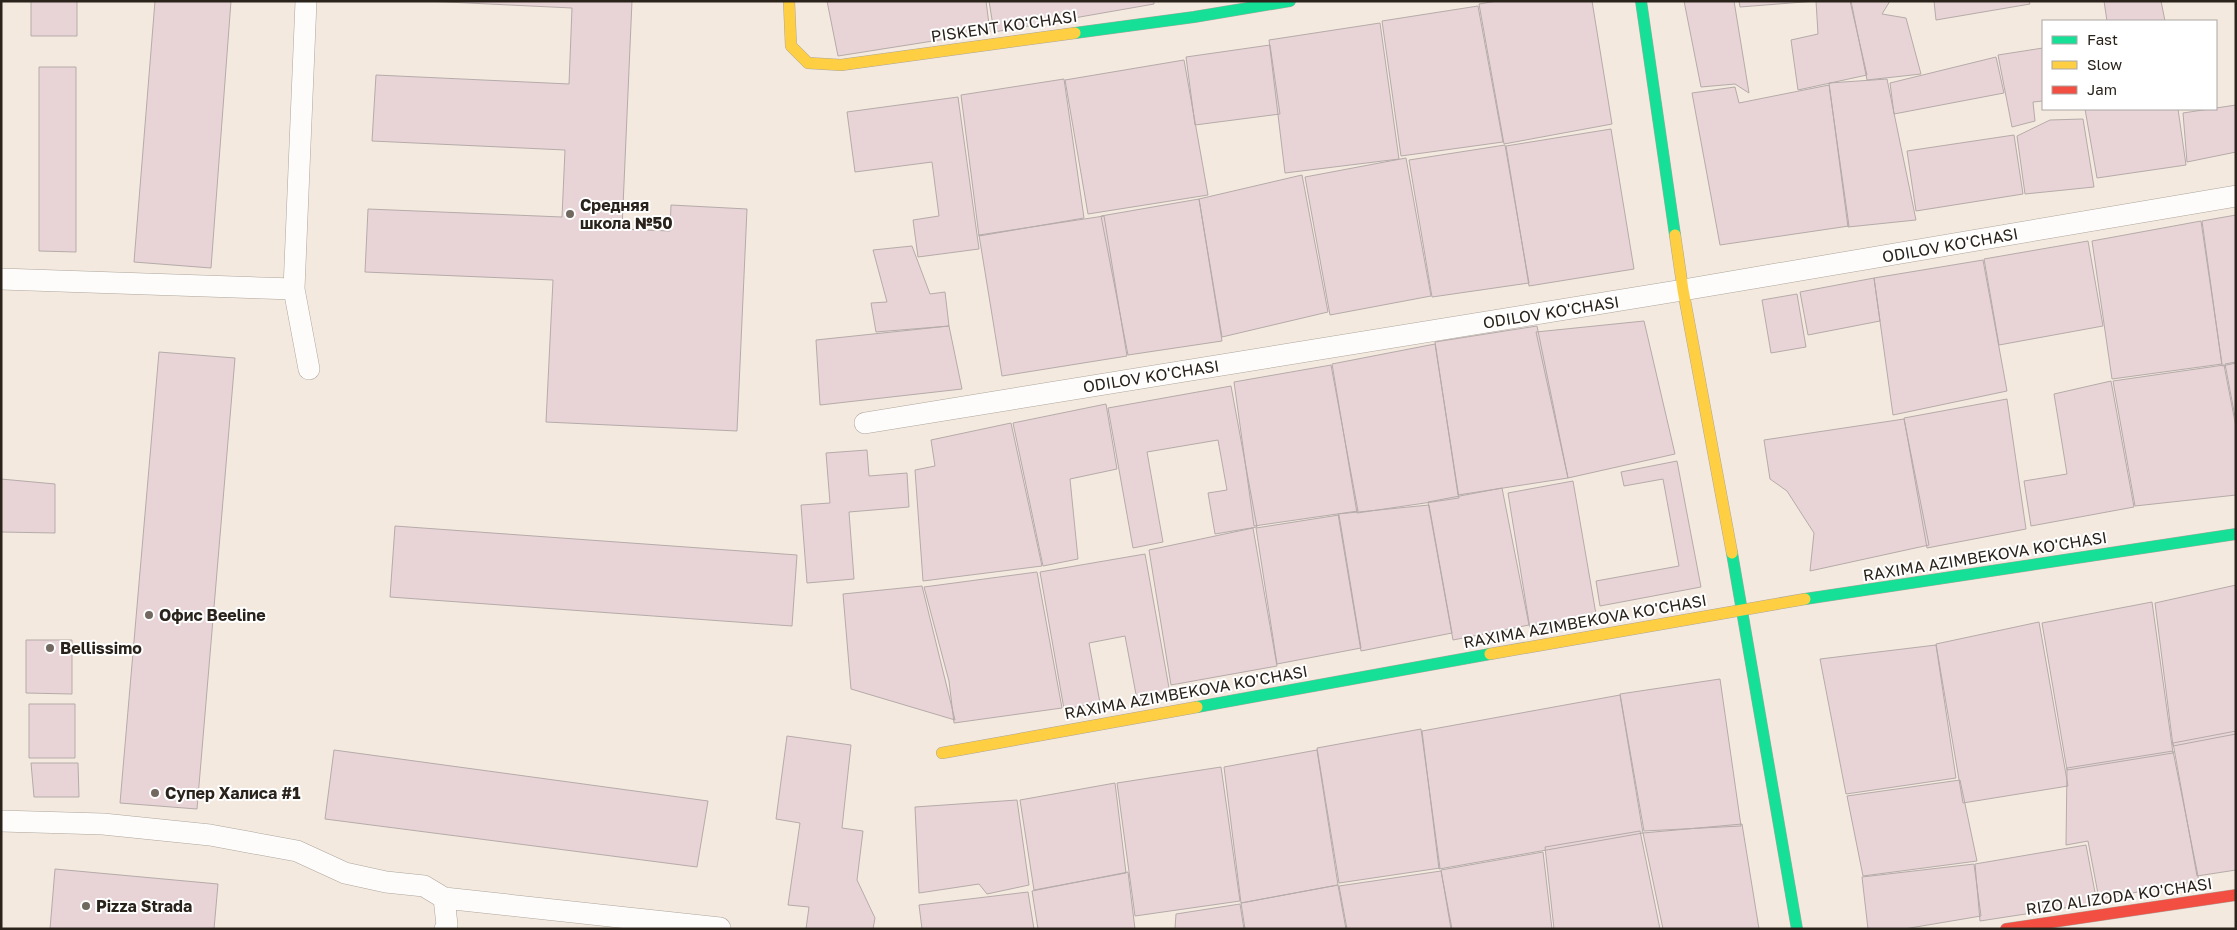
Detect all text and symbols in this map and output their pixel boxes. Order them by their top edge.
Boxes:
street label: PISKENT KO'CHASI [930,6,1078,46]
legend [2042,20,2217,110]
text: Fast [2087,30,2118,48]
text: Slow [2087,55,2122,73]
text: Jam [2087,80,2117,98]
place label: Средняя школа №50 [580,195,673,233]
marker: Средняя школа №50 [564,208,576,220]
street label: ODILOV KO'CHASI [1880,223,2020,267]
street label: ODILOV KO'CHASI [1481,291,1621,333]
street label: ODILOV KO'CHASI [1081,355,1221,397]
street label: RAXIMA AZIMBEKOVA KO'CHASI [1862,527,2108,585]
street label: RAXIMA AZIMBEKOVA KO'CHASI [1462,590,1708,652]
place label: Офис Beeline [159,605,266,625]
marker: Офис Beeline [143,609,155,621]
place label: Bellissimo [60,638,142,658]
marker: Bellissimo [44,642,56,654]
street label: RAXIMA AZIMBEKOVA KO'CHASI [1063,661,1309,723]
place label: Супер Халиса #1 [165,783,300,803]
marker: Супер Халиса #1 [149,787,161,799]
street label: RIZO ALIZODA KO'CHASI [2025,873,2213,919]
place label: Pizza Strada [96,896,192,916]
marker: Pizza Strada [80,900,92,912]

